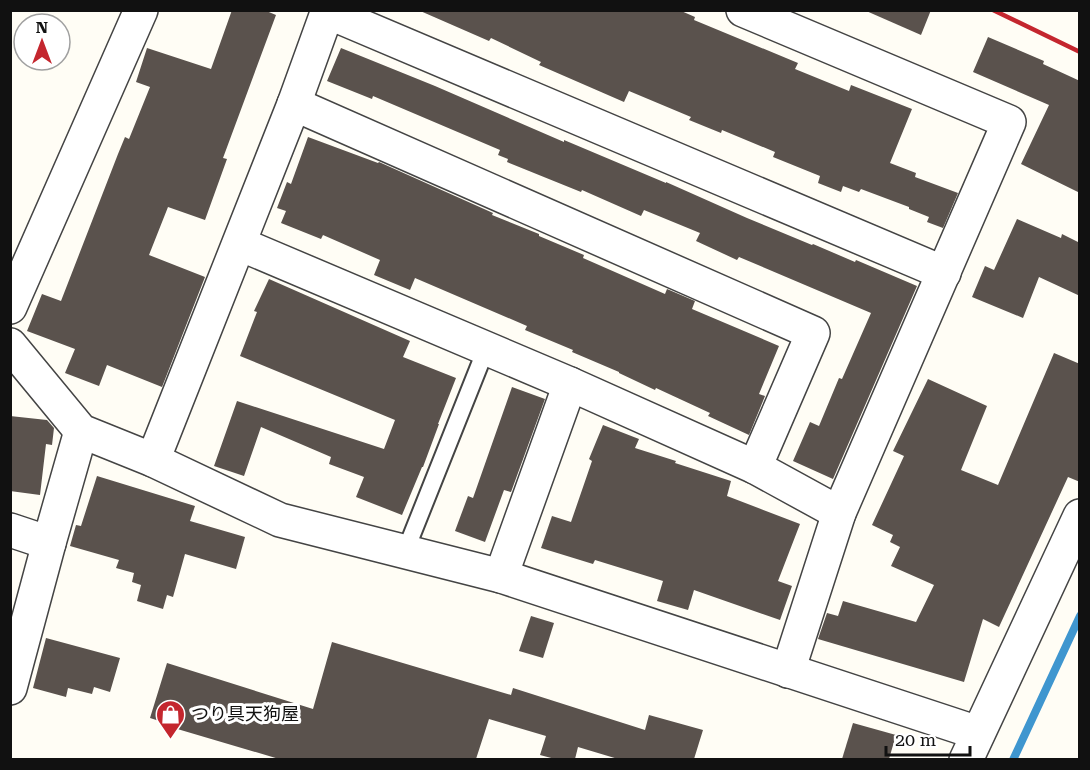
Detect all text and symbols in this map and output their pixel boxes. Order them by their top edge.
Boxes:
north arrow [12,12,72,72]
text: N [36,18,48,37]
shop icon: つり具天狗屋 [154,698,186,740]
place label: つり具天狗屋 [191,703,299,724]
scale bar [886,719,970,757]
text: 20 m [895,729,936,750]

